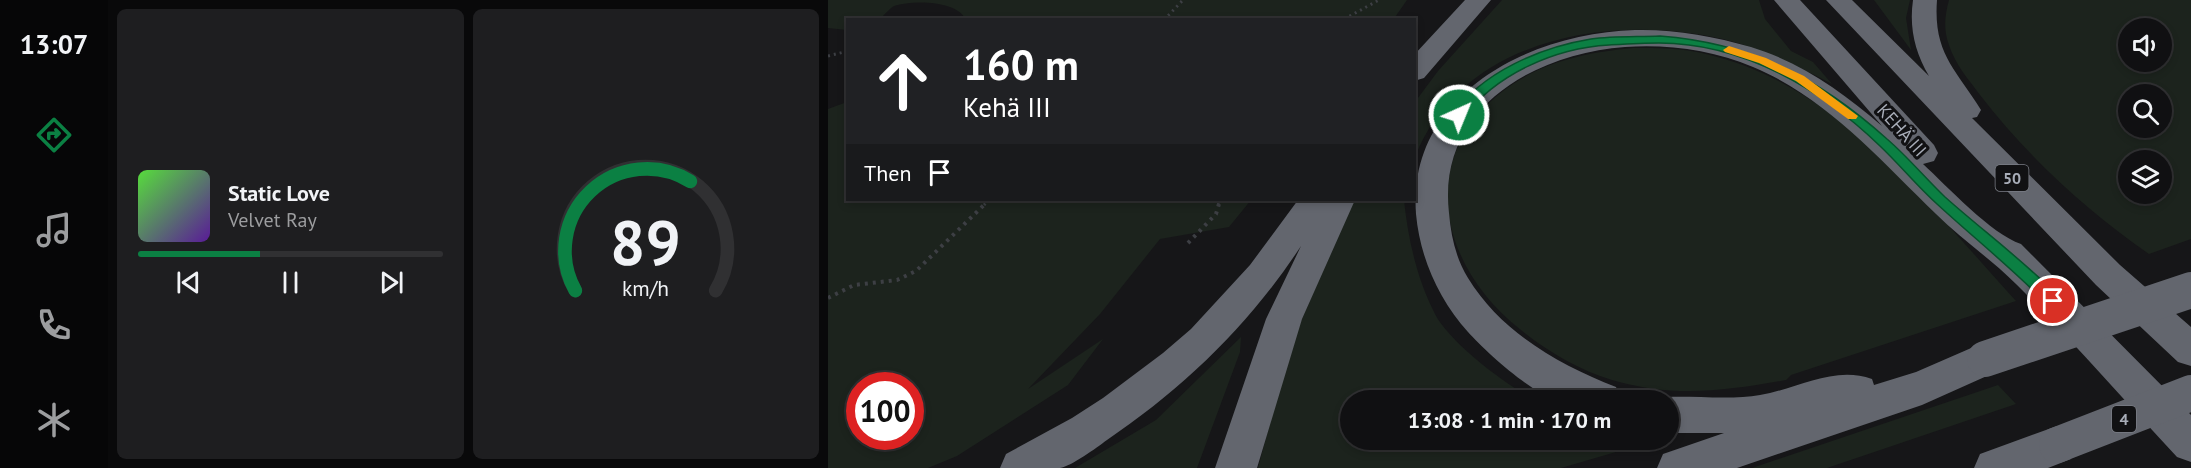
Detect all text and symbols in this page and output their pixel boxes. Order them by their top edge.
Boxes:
map controls [2118,18,2172,204]
button: sound [2118,18,2172,72]
text: 13:07 [20,27,88,61]
text: 160 m [963,37,1079,92]
icon: ahead [864,42,942,120]
position arrow [1427,83,1491,147]
button: search [2118,84,2172,138]
text: Kehä III [963,90,1051,124]
street label: KEHÄ III [1872,99,1932,161]
icon: directions [33,114,75,156]
button: layers [2118,150,2172,204]
icon: arrive [923,156,956,189]
text: Then [864,159,911,187]
road number: 50 [1996,165,2028,191]
text: Static Love [228,179,330,207]
text: 89 [610,201,681,282]
text: Velvet Ray [228,207,317,233]
icon: music [33,209,75,251]
icon: previous [172,266,205,299]
icon: pause [274,266,307,299]
icon: next [375,266,408,299]
text: km/h [622,274,669,302]
pin [2027,275,2078,326]
icon: arrive [2036,284,2069,317]
icon: phone [33,304,75,346]
speed limit sign: 100 [846,372,924,450]
icon: climate [33,399,75,441]
text: 13:08 · 1 min · 170 m [1408,406,1611,434]
road number: 4 [2112,406,2136,432]

